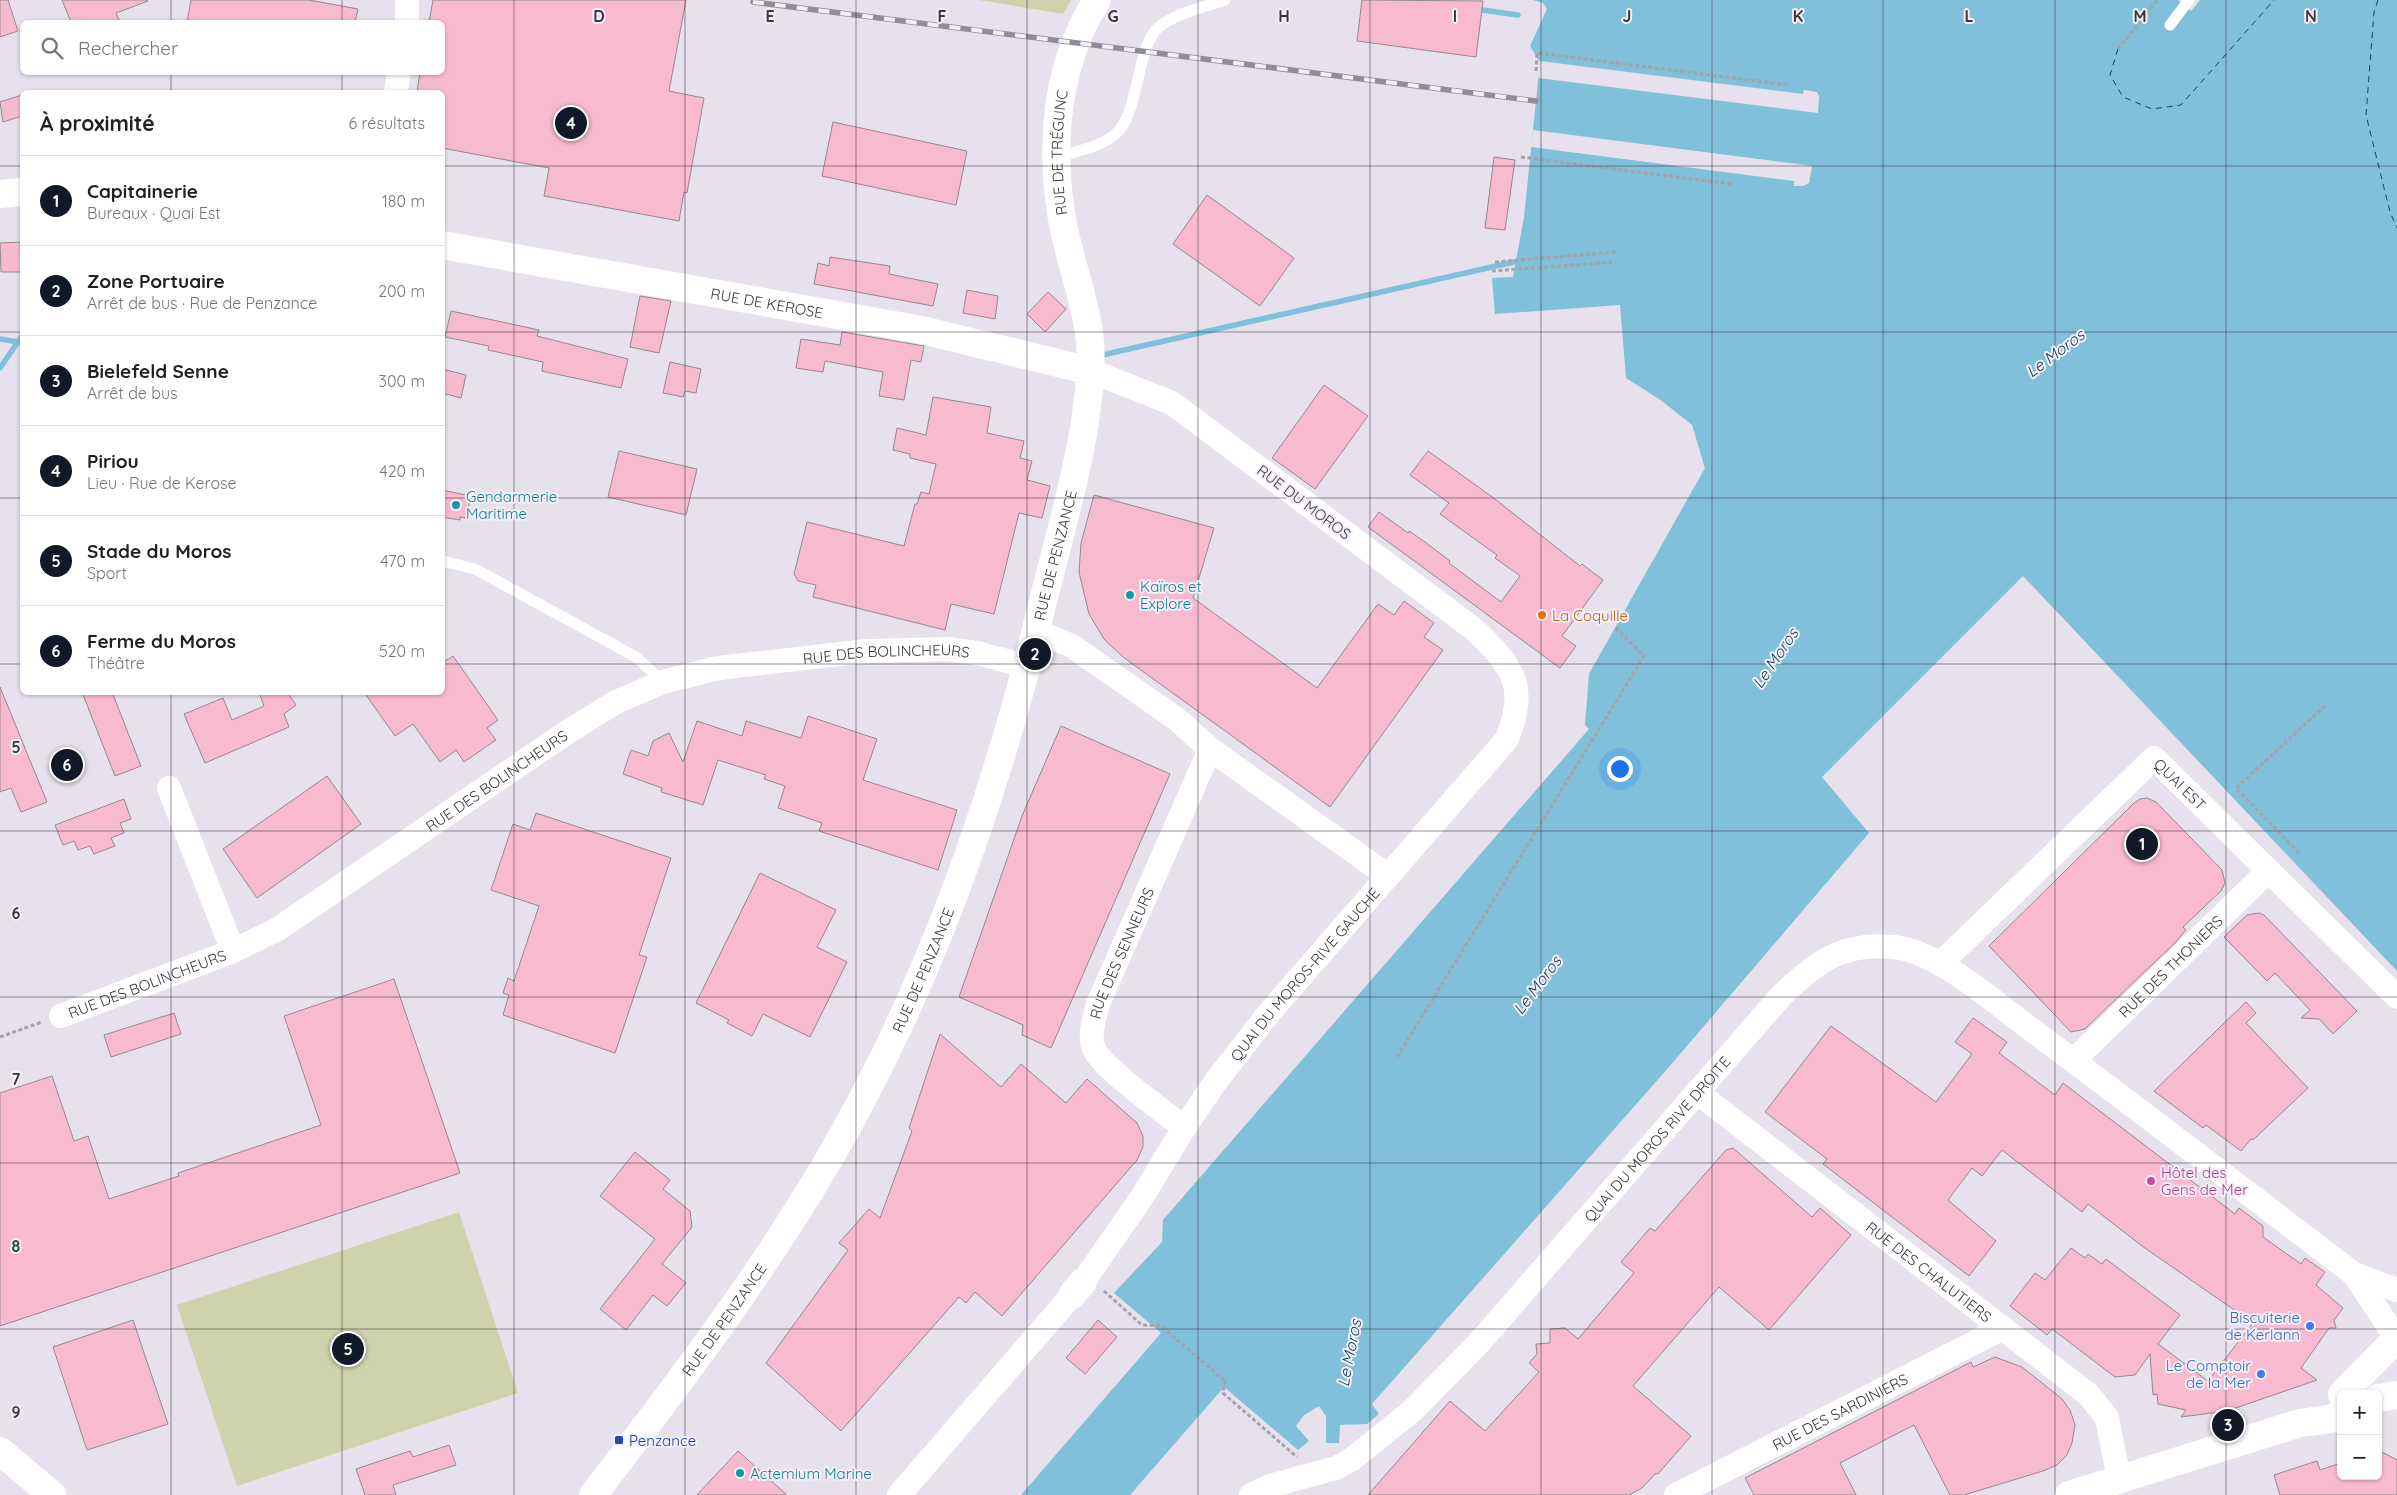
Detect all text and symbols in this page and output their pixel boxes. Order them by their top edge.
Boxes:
text: D [593,6,605,26]
text: E [765,6,775,26]
text: F [938,6,947,26]
text: G [1107,6,1119,26]
text: H [1278,6,1290,26]
text: I [1453,6,1457,26]
text: J [1623,6,1631,26]
text: K [1793,6,1803,26]
text: L [1965,6,1974,26]
text: M [2133,6,2147,26]
text: N [2305,6,2317,26]
search box [20,20,445,75]
icon: search [38,34,66,62]
text: Rechercher [78,36,178,60]
street label: RUE DE TRÉGUNC [1047,88,1071,217]
pin: 4 [555,104,587,142]
text: À proximité [40,110,155,136]
text: 6 résultats [349,113,425,133]
text: Capitainerie [87,179,198,203]
text: 1 [53,191,59,211]
text: 180 m [382,191,425,211]
text: Bureaux · Quai Est [87,203,221,223]
text: Zone Portuaire [87,269,225,293]
text: 2 [51,281,61,301]
text: 200 m [378,281,425,301]
street label: RUE DE KEROSE [709,283,825,322]
text: Arrêt de bus · Rue de Penzance [87,293,317,313]
water label: Le Moros [2022,324,2089,381]
text: Bielefeld Senne [87,359,229,383]
text: 3 [52,371,60,391]
text: 300 m [379,371,425,391]
text: Arrêt de bus [87,383,178,403]
text: Piriou [87,449,139,473]
text: 4 [51,461,61,481]
text: 420 m [379,461,425,481]
street label: RUE DU MOROS [1253,461,1355,543]
text: Lieu · Rue de Kerose [87,473,237,493]
place label: Gendarmerie Maritime [466,487,557,523]
street label: RUE DE PENZANCE [1029,488,1080,622]
marker: Gendarmerie Maritime [450,499,462,511]
text: Stade du Moros [87,539,231,563]
text: 5 [51,551,61,571]
text: 470 m [380,551,425,571]
text: Sport [87,563,127,583]
place label: Kaïros et Explore [1140,577,1202,613]
marker: Kaïros et Explore [1124,589,1136,601]
place label: La Coquille [1552,606,1628,625]
marker: La Coquille [1536,609,1548,621]
water label: Le Moros [1748,623,1803,692]
text: Ferme du Moros [87,629,236,653]
pin: 2 [1019,635,1051,673]
street label: RUE DES BOLINCHEURS [802,639,971,668]
text: 6 [52,641,60,661]
text: 520 m [379,641,425,661]
text: Théâtre [87,653,145,673]
street label: RUE DES BOLINCHEURS [422,725,571,835]
text: 5 [11,737,21,757]
pin: 6 [51,746,83,784]
street label: QUAI EST [2150,754,2210,814]
your location [1607,756,1633,782]
pin: 1 [2126,825,2158,863]
street label: QUAI DU MOROS-RIVE GAUCHE [1226,883,1383,1065]
street label: RUE DES SENNEURS [1085,884,1158,1021]
text: 6 [12,903,21,923]
street label: RUE DE PENZANCE [888,905,958,1035]
street label: RUE DES THONIERS [2114,911,2227,1021]
street label: RUE DES BOLINCHEURS [65,945,229,1022]
water label: Le Moros [1509,951,1566,1018]
street label: QUAI DU MOROS RIVE DROITE [1580,1052,1734,1225]
text: 7 [12,1069,21,1089]
place label: Hôtel des Gens de Mer [2161,1163,2248,1199]
marker: Hôtel des Gens de Mer [2145,1175,2157,1187]
street label: RUE DES CHALUTIERS [1862,1217,1996,1326]
text: 8 [12,1236,21,1256]
street label: RUE DE PENZANCE [677,1259,770,1380]
place label: Biscuiterie de Kerlann [2224,1308,2300,1344]
water label: Le Moros [1333,1316,1366,1388]
marker: Biscuiterie de Kerlann [2304,1320,2316,1332]
pin: 5 [332,1330,364,1368]
place label: Le Comptoir de la Mer [2166,1356,2251,1392]
marker: Le Comptoir de la Mer [2255,1368,2267,1380]
street label: RUE DES SARDINIERS [1769,1369,1911,1454]
map controls [2337,1390,2382,1480]
button: + [2337,1390,2382,1435]
text: 9 [11,1402,21,1422]
pin: 3 [2212,1406,2244,1444]
place label: Penzance [629,1431,696,1450]
marker: Penzance [613,1434,625,1446]
button: − [2337,1435,2382,1480]
place label: Actemium Marine [750,1464,872,1483]
marker: Actemium Marine [734,1467,746,1479]

